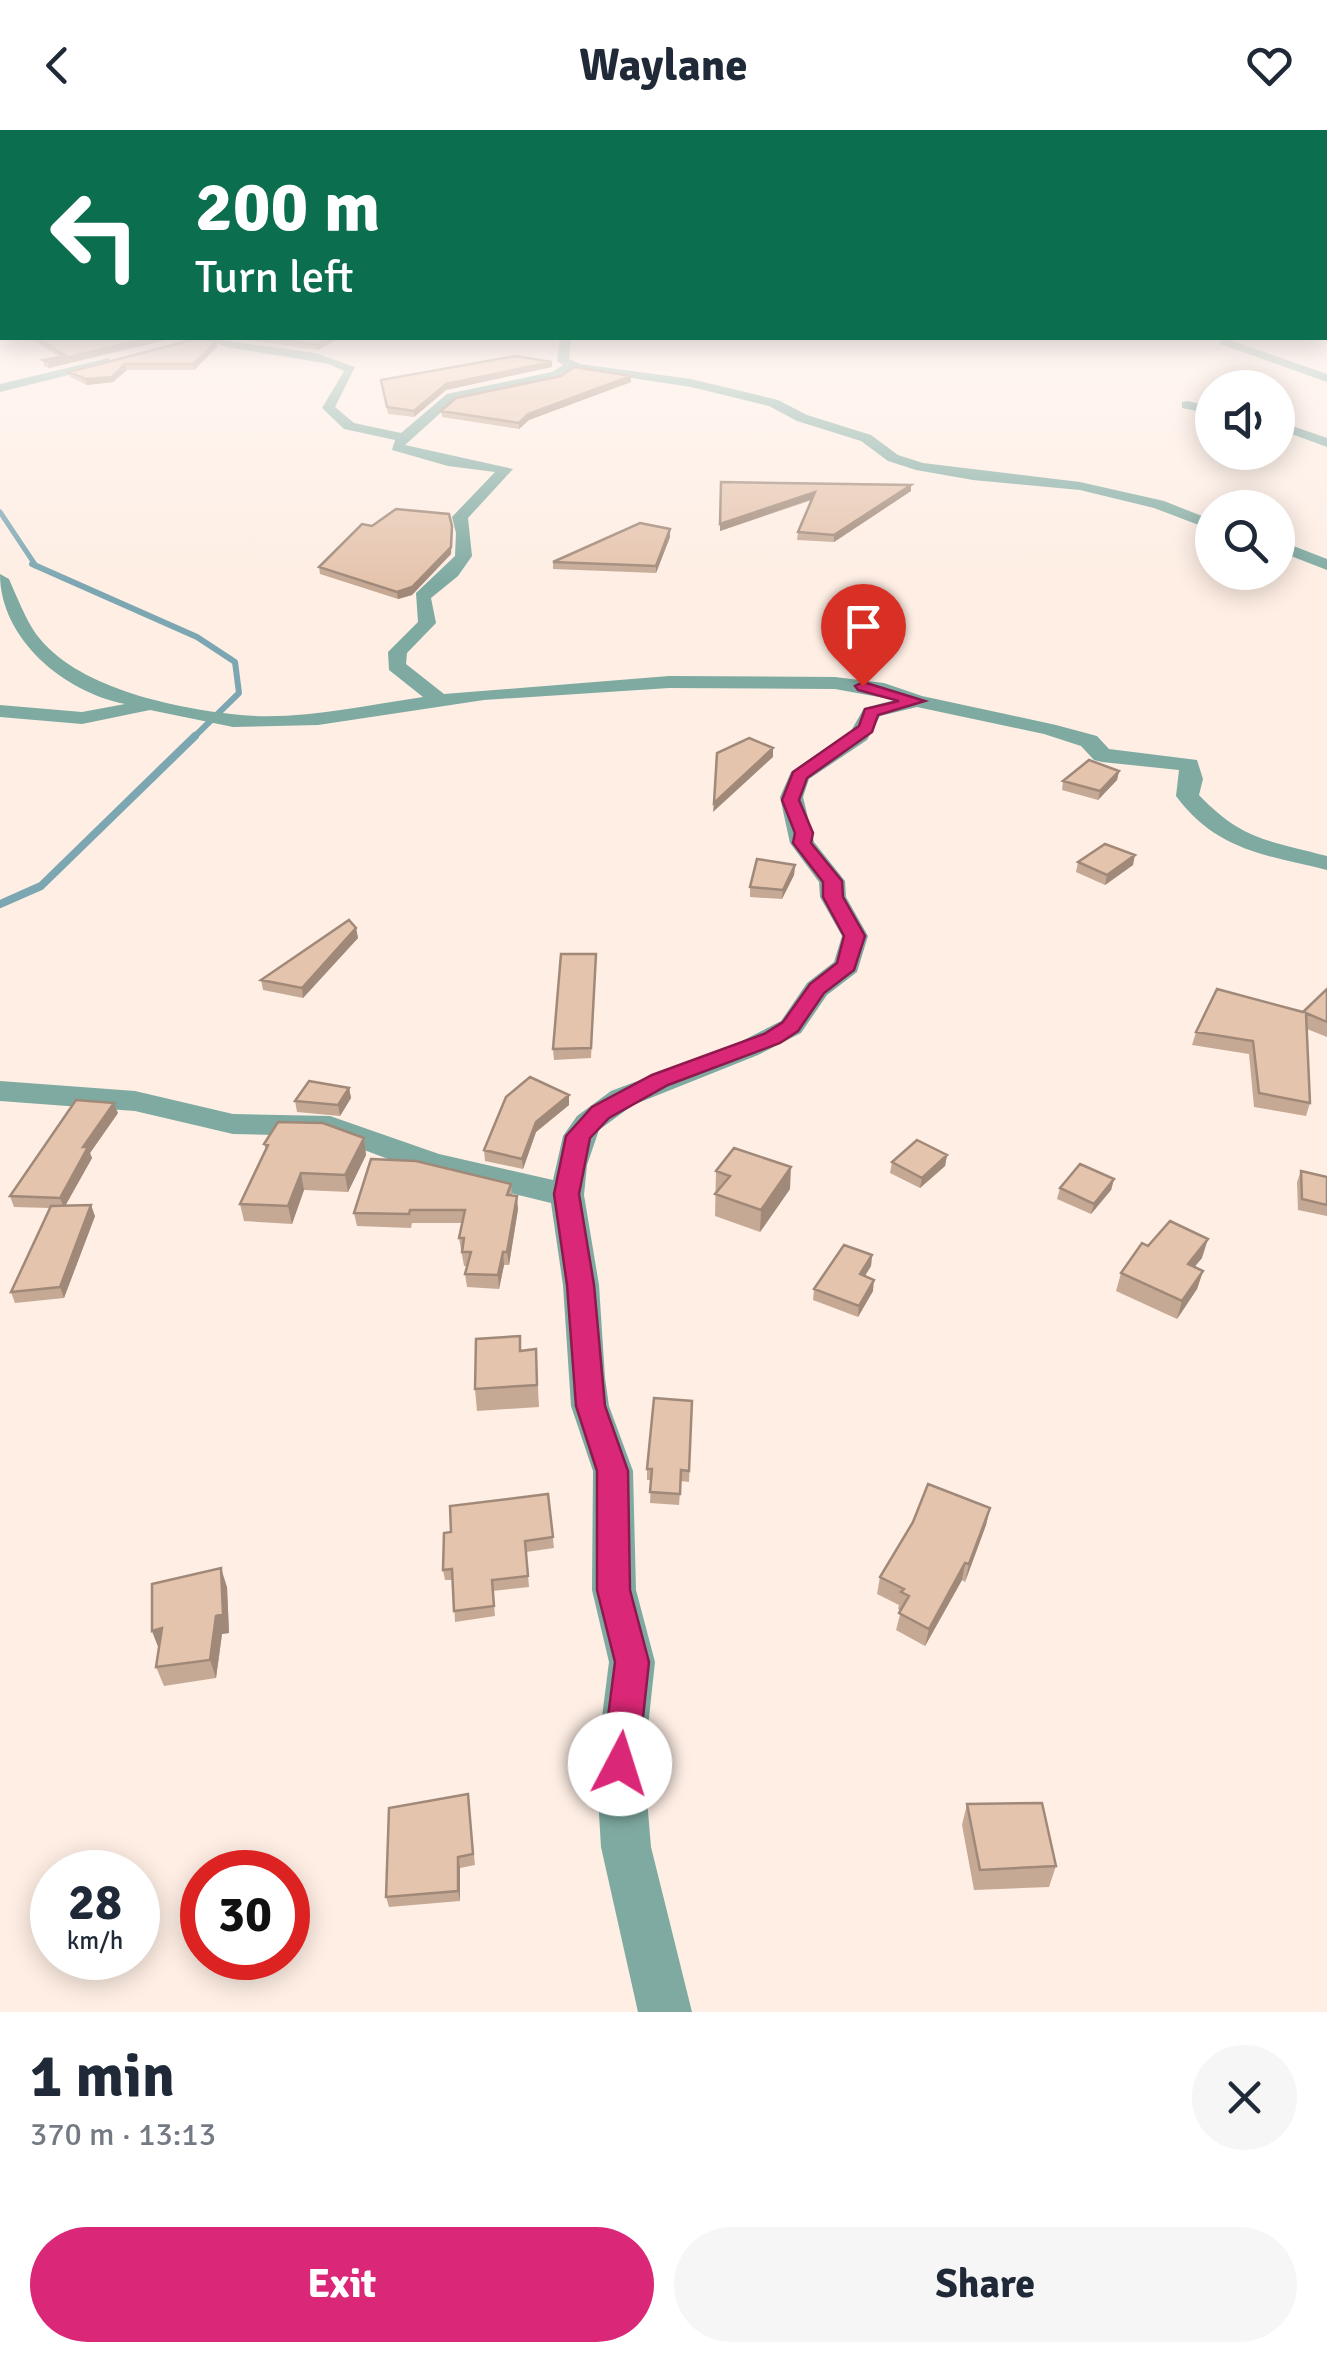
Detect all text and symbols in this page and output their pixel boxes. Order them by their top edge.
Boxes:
icon: back [30,38,85,93]
text: Waylane [579,38,748,93]
icon: heart [1242,38,1297,93]
text: 200 m [195,164,380,250]
icon: left [30,170,160,300]
text: Turn left [195,250,354,305]
map controls [1195,370,1295,590]
button: sound [1195,370,1295,470]
button: search [1195,490,1295,590]
pin [821,584,906,687]
icon: arrive [836,599,891,654]
position arrow [568,1712,672,1816]
speed limit sign: 30 [180,1850,310,1980]
text: 28 [68,1872,122,1934]
text: km/h [67,1925,123,1956]
text: 1 min [30,2040,175,2114]
button: close [1192,2045,1297,2150]
text: 370 m · 13:13 [30,2115,216,2154]
button: Exit [30,2227,654,2342]
button: Share [674,2227,1297,2342]

